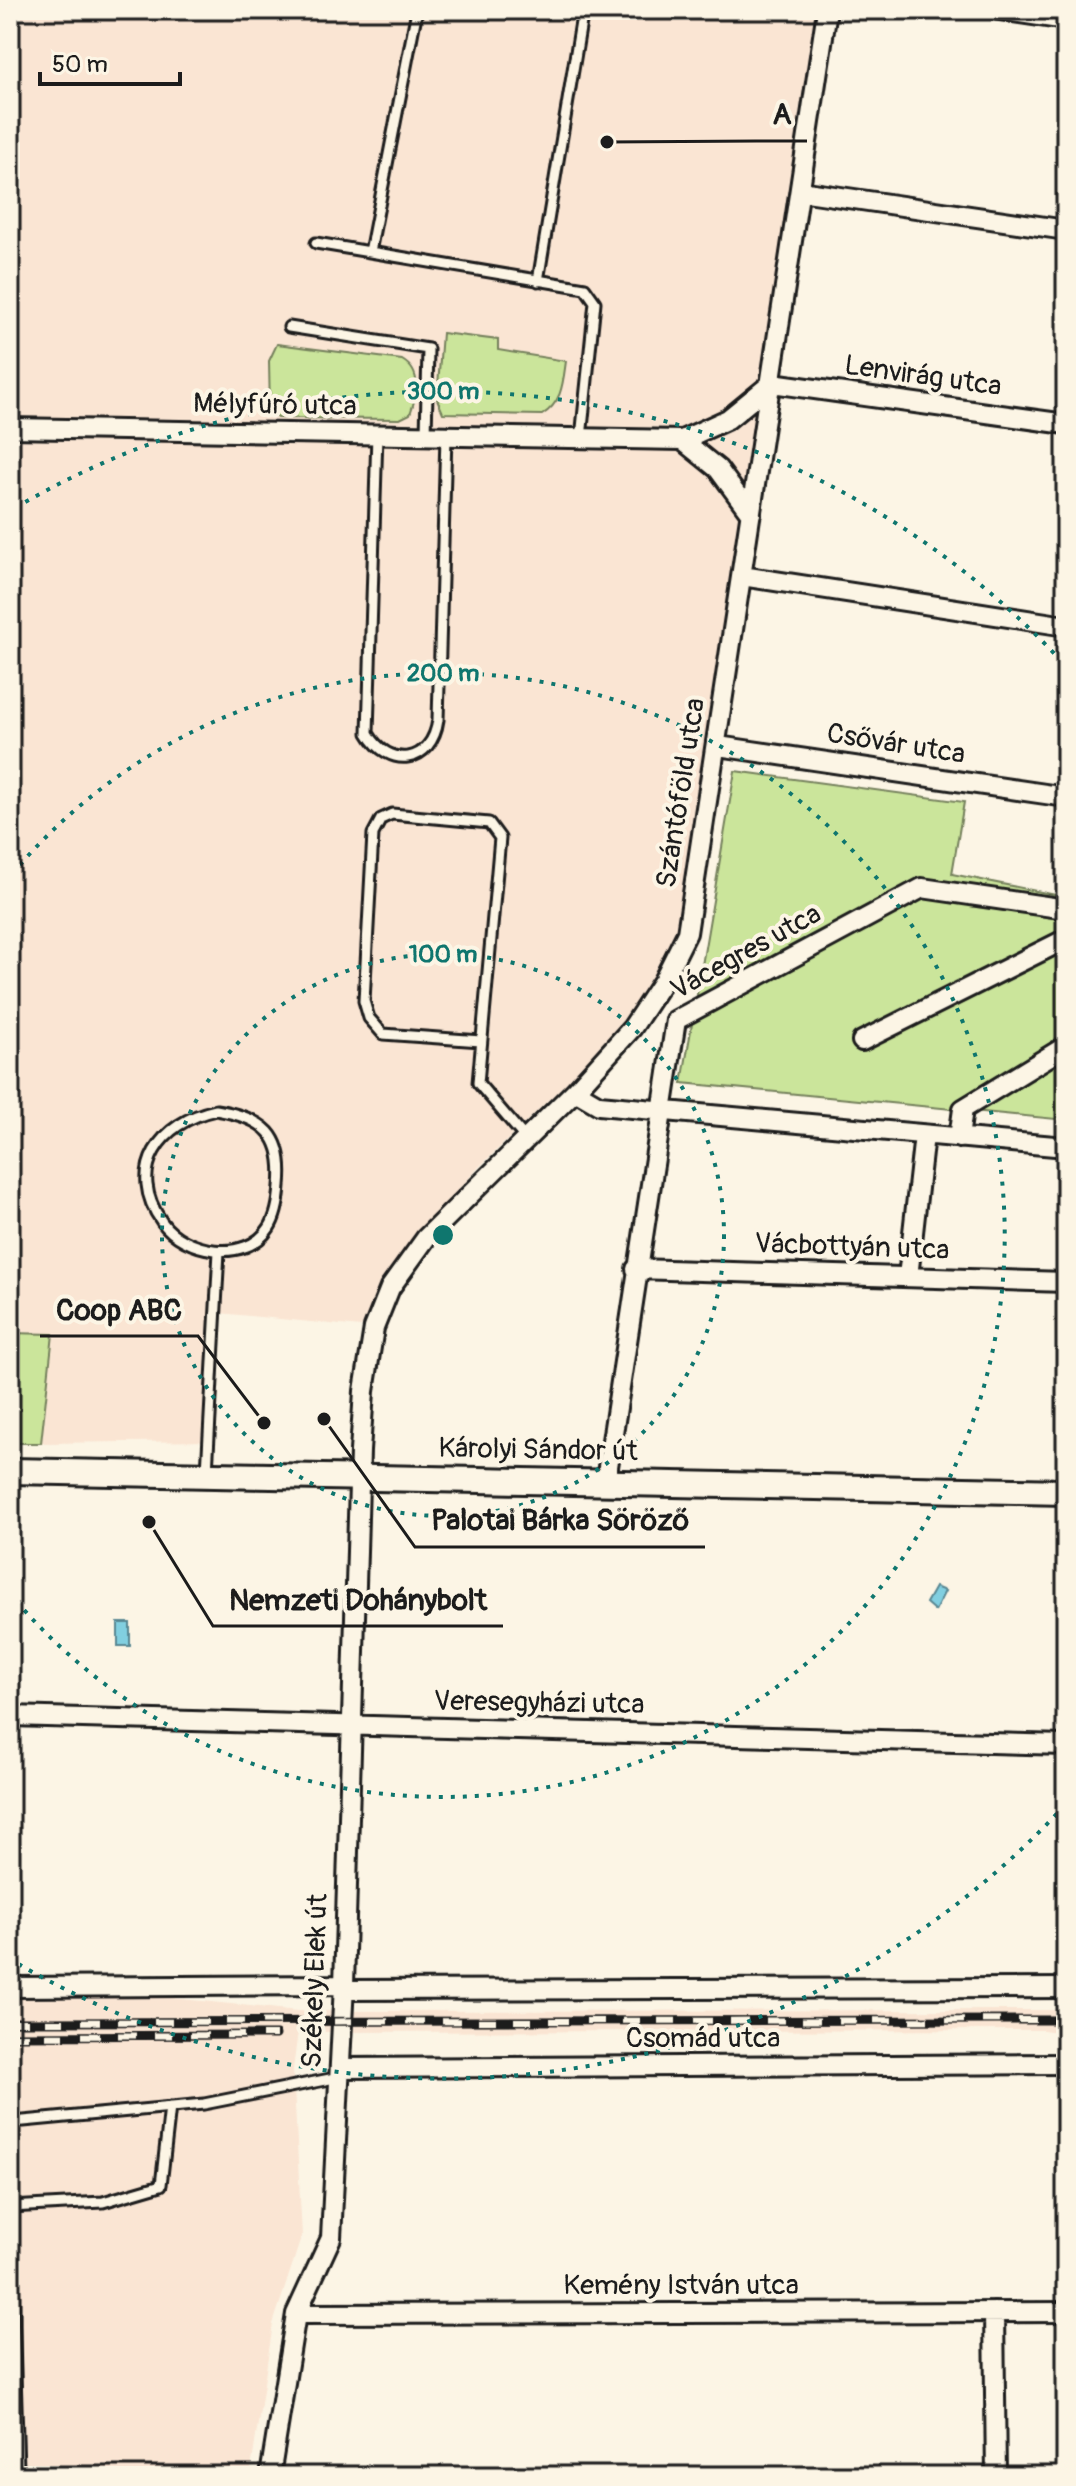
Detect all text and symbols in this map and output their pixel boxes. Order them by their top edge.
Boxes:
scale bar [40,36,180,86]
text: 50 m [52,50,108,79]
callout: A [756,87,807,141]
text: A [772,96,792,133]
street label: Lenvirág utca [842,348,1004,404]
text: 300 m [407,377,479,406]
street label: Mélyfúró utca [193,386,357,424]
text: 200 m [407,659,479,688]
street label: Szántóföld utca [649,695,713,891]
street label: Csővár utca [824,716,968,772]
street label: Vácegres utca [665,896,827,1008]
text: 100 m [409,940,477,969]
centre of rings [429,1221,457,1249]
street label: Vácbottyán utca [754,1226,950,1268]
callout: Coop ABC [40,1282,198,1336]
text: Coop ABC [56,1292,182,1329]
street label: Károlyi Sándor út [438,1431,639,1469]
callout: Palotai Bárka Söröző [415,1493,705,1547]
text: Palotai Bárka Söröző [431,1502,689,1539]
callout: Nemzeti Dohánybolt [213,1572,503,1626]
text: Nemzeti Dohánybolt [229,1582,488,1619]
street label: Veresegyházi utca [433,1684,645,1722]
street label: Székely Elek út [294,1892,336,2069]
street label: Csomád utca [626,2021,780,2056]
street label: Kemény István utca [563,2268,799,2303]

